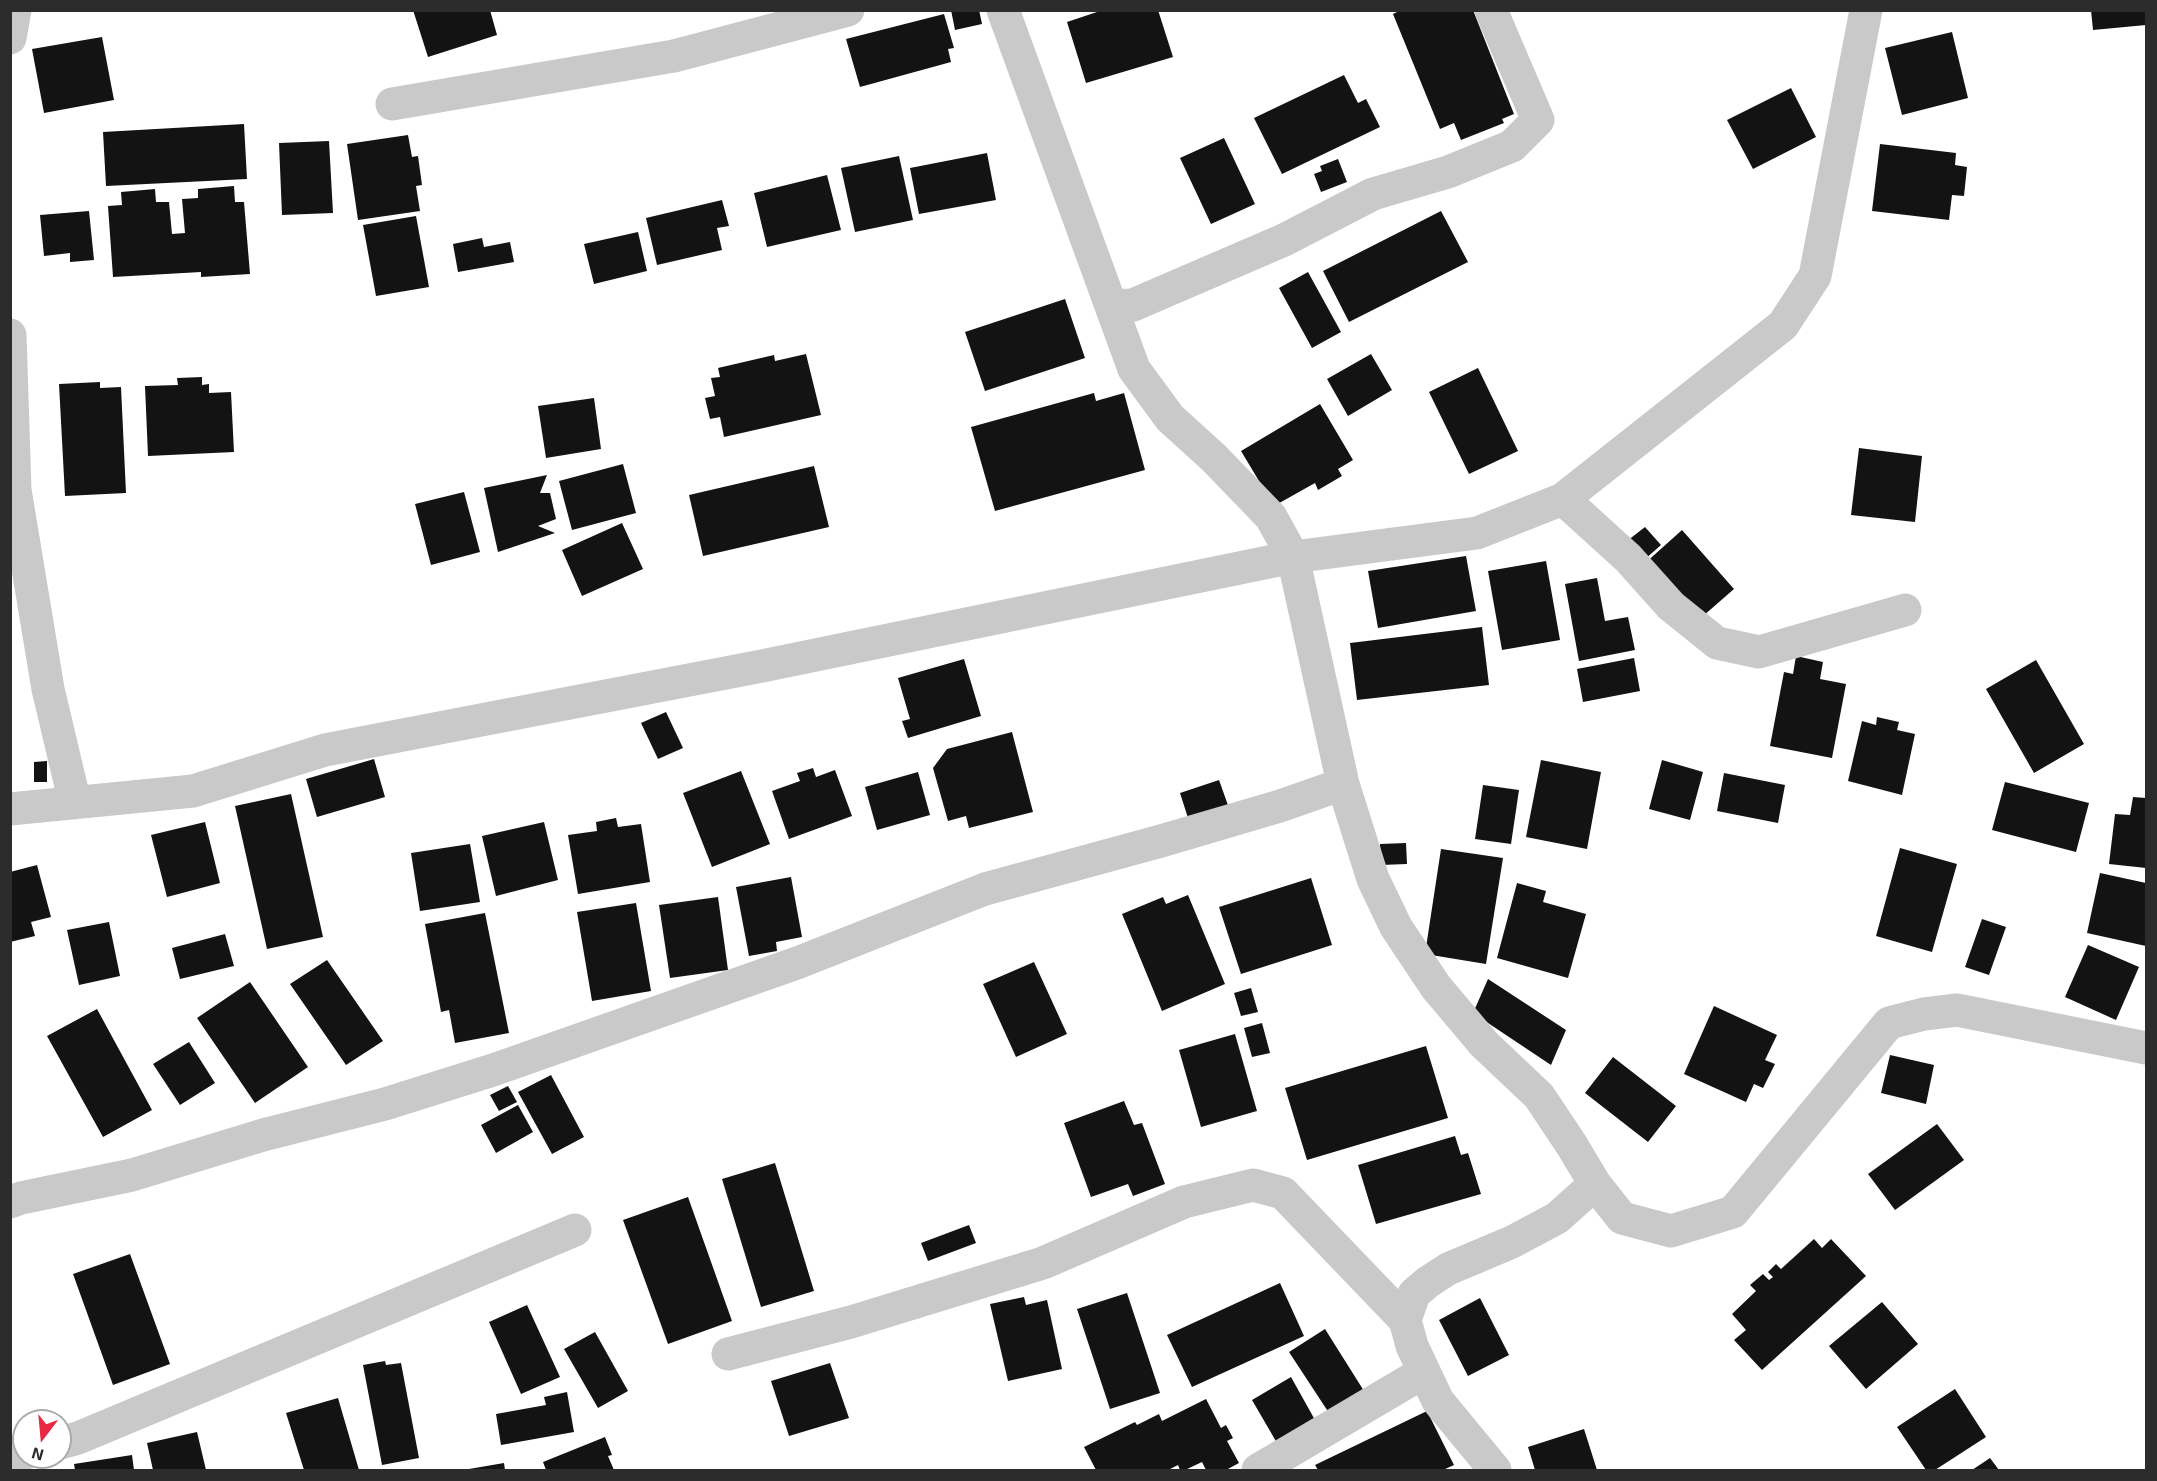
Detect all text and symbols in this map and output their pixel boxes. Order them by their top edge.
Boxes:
north arrow [12,1409,72,1469]
text: N [29,1444,46,1466]

